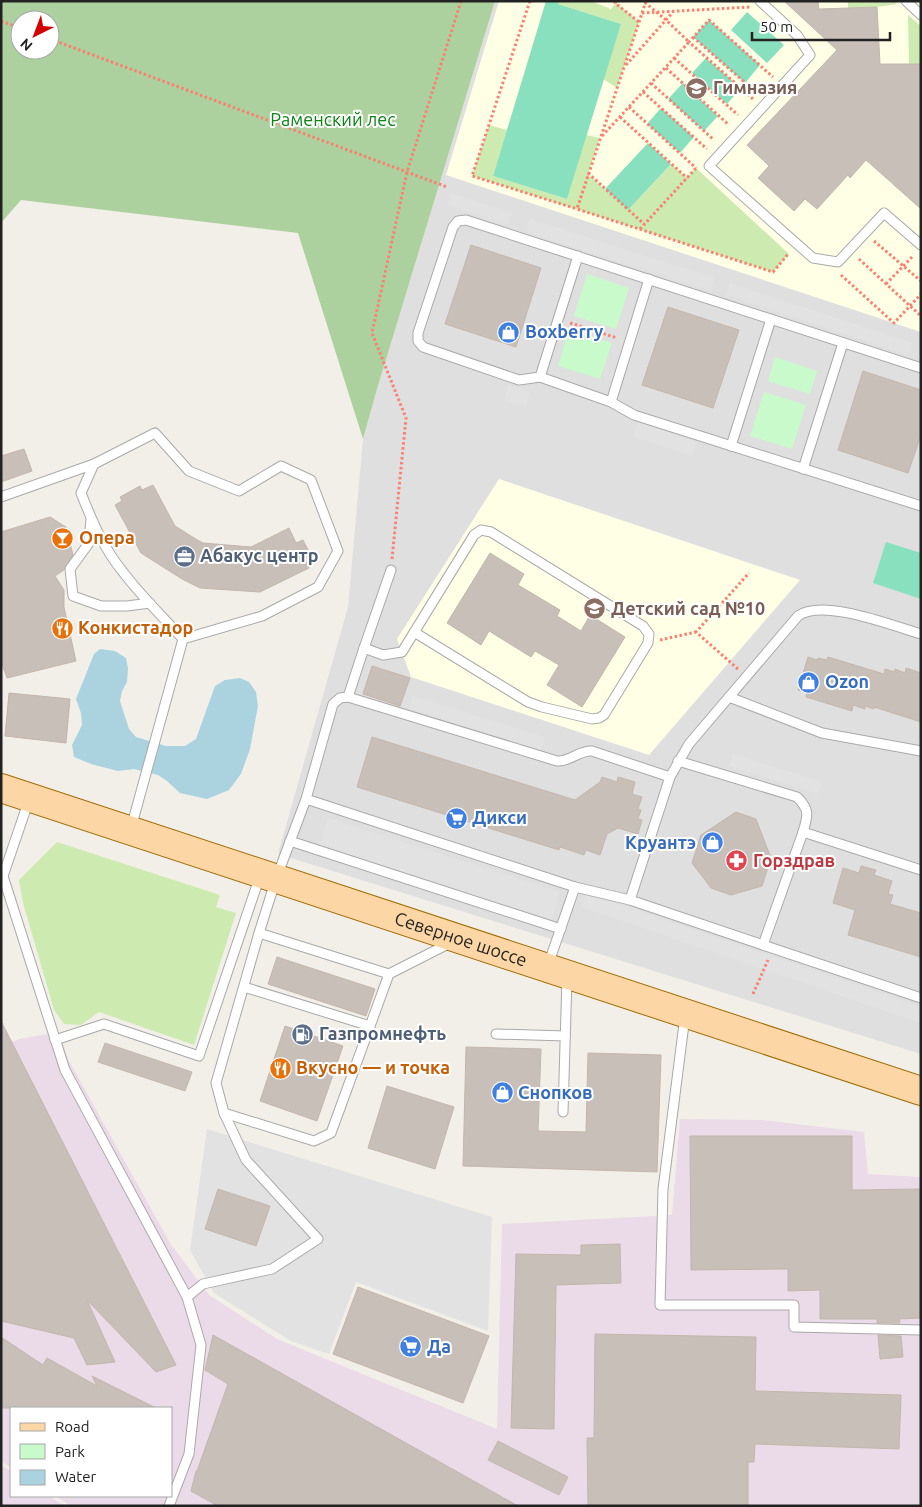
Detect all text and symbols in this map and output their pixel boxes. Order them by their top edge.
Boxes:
north arrow [10,10,60,60]
scale bar [752,10,890,42]
text: 50 m [760,18,793,35]
text: N [17,35,36,54]
school or university icon: Гимназия [685,76,709,100]
place label: Гимназия [713,77,797,97]
park label: Раменский лес [270,109,396,129]
shop icon: Boxberry [497,320,521,344]
place label: Boxberry [525,321,604,341]
bar icon: Опера [51,526,75,550]
place label: Опера [79,527,135,547]
office icon: Абакус центр [172,544,196,568]
place label: Абакус центр [200,545,318,565]
school or university icon: Детский сад №10 [583,597,607,621]
place label: Детский сад №10 [611,598,765,618]
restaurant icon: Конкистадор [50,616,74,640]
place label: Конкистадор [78,617,193,637]
shop icon: Ozon [797,670,821,694]
place label: Ozon [825,671,869,691]
supermarket icon: Дикси [444,806,468,830]
place label: Дикси [472,807,527,827]
shop icon: Круантэ [700,831,724,855]
place label: Круантэ [625,832,696,852]
pharmacy icon: Горздрав [725,849,749,873]
place label: Горздрав [753,850,835,870]
street label: Северное шоссе [392,907,530,970]
fuel station icon: Газпромнефть [291,1022,315,1046]
place label: Газпромнефть [319,1023,446,1043]
restaurant icon: Вкусно — и точка [268,1056,292,1080]
place label: Вкусно — и точка [296,1057,450,1077]
shop icon: Снопков [490,1081,514,1105]
place label: Снопков [518,1082,593,1102]
supermarket icon: Да [399,1335,423,1359]
place label: Да [427,1336,451,1356]
legend [10,1407,172,1497]
text: Road [55,1418,90,1435]
text: Park [55,1443,85,1460]
text: Water [55,1468,96,1485]

